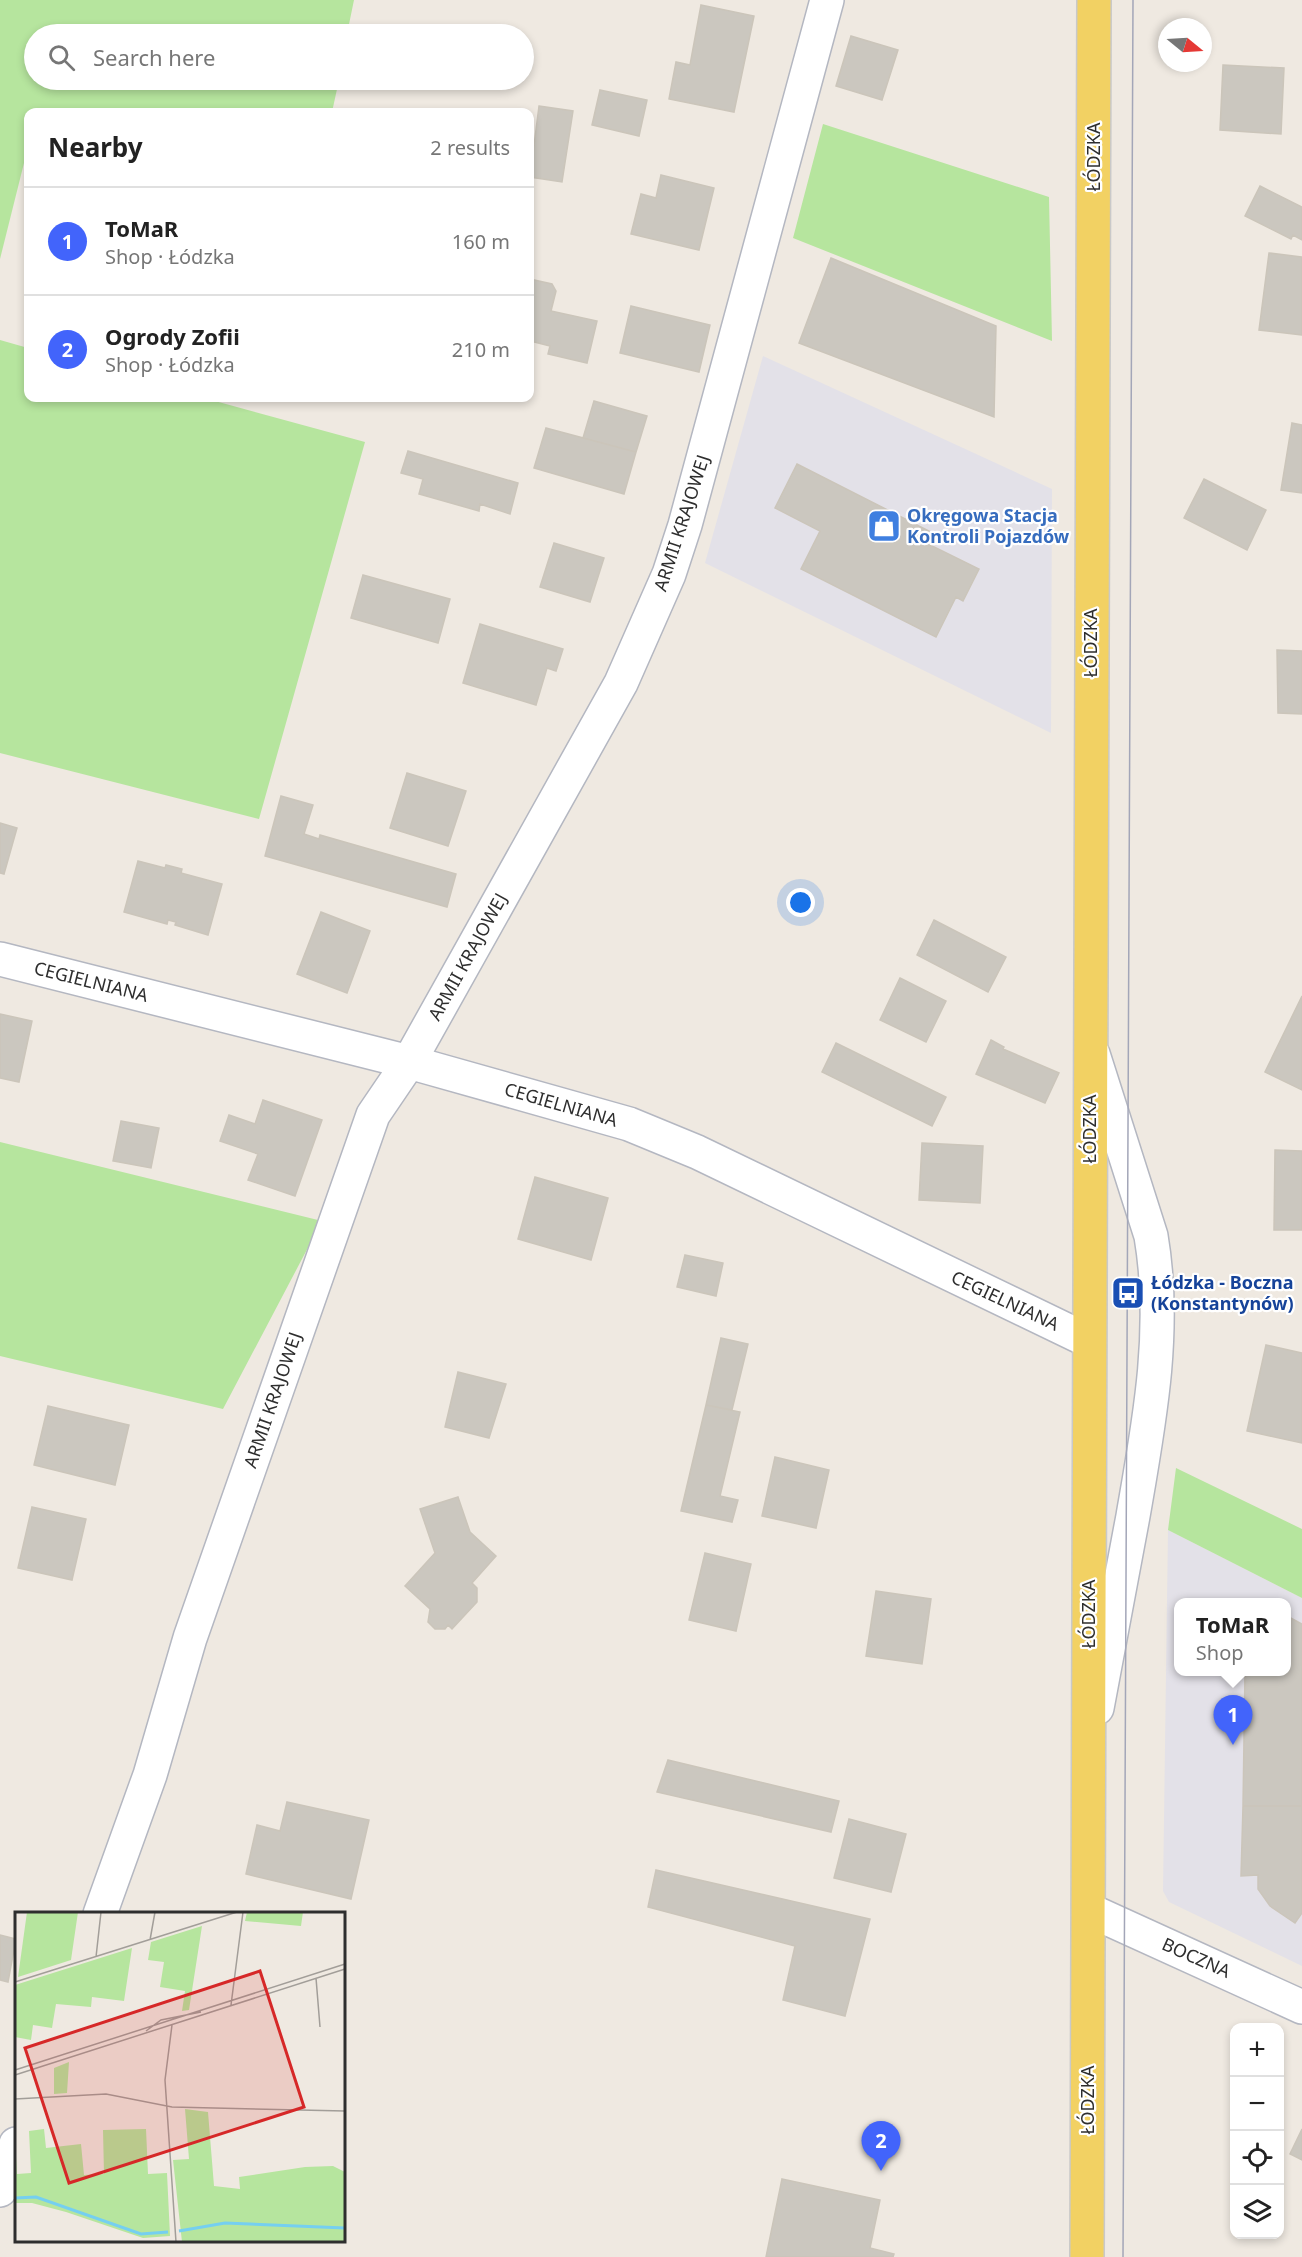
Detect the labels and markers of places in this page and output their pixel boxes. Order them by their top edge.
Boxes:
place label: Okręgowa Stacja Kontroli Pojazdów [907,503,1070,548]
shop icon: Okręgowa Stacja Kontroli Pojazdów [866,508,902,544]
place label: Łódzka - Boczna (Konstantynów) [1151,1270,1294,1315]
bus stop icon: Łódzka - Boczna (Konstantynów) [1110,1275,1146,1311]
pin: 1 [1214,1696,1252,1745]
pin: 2 [862,2122,900,2171]

